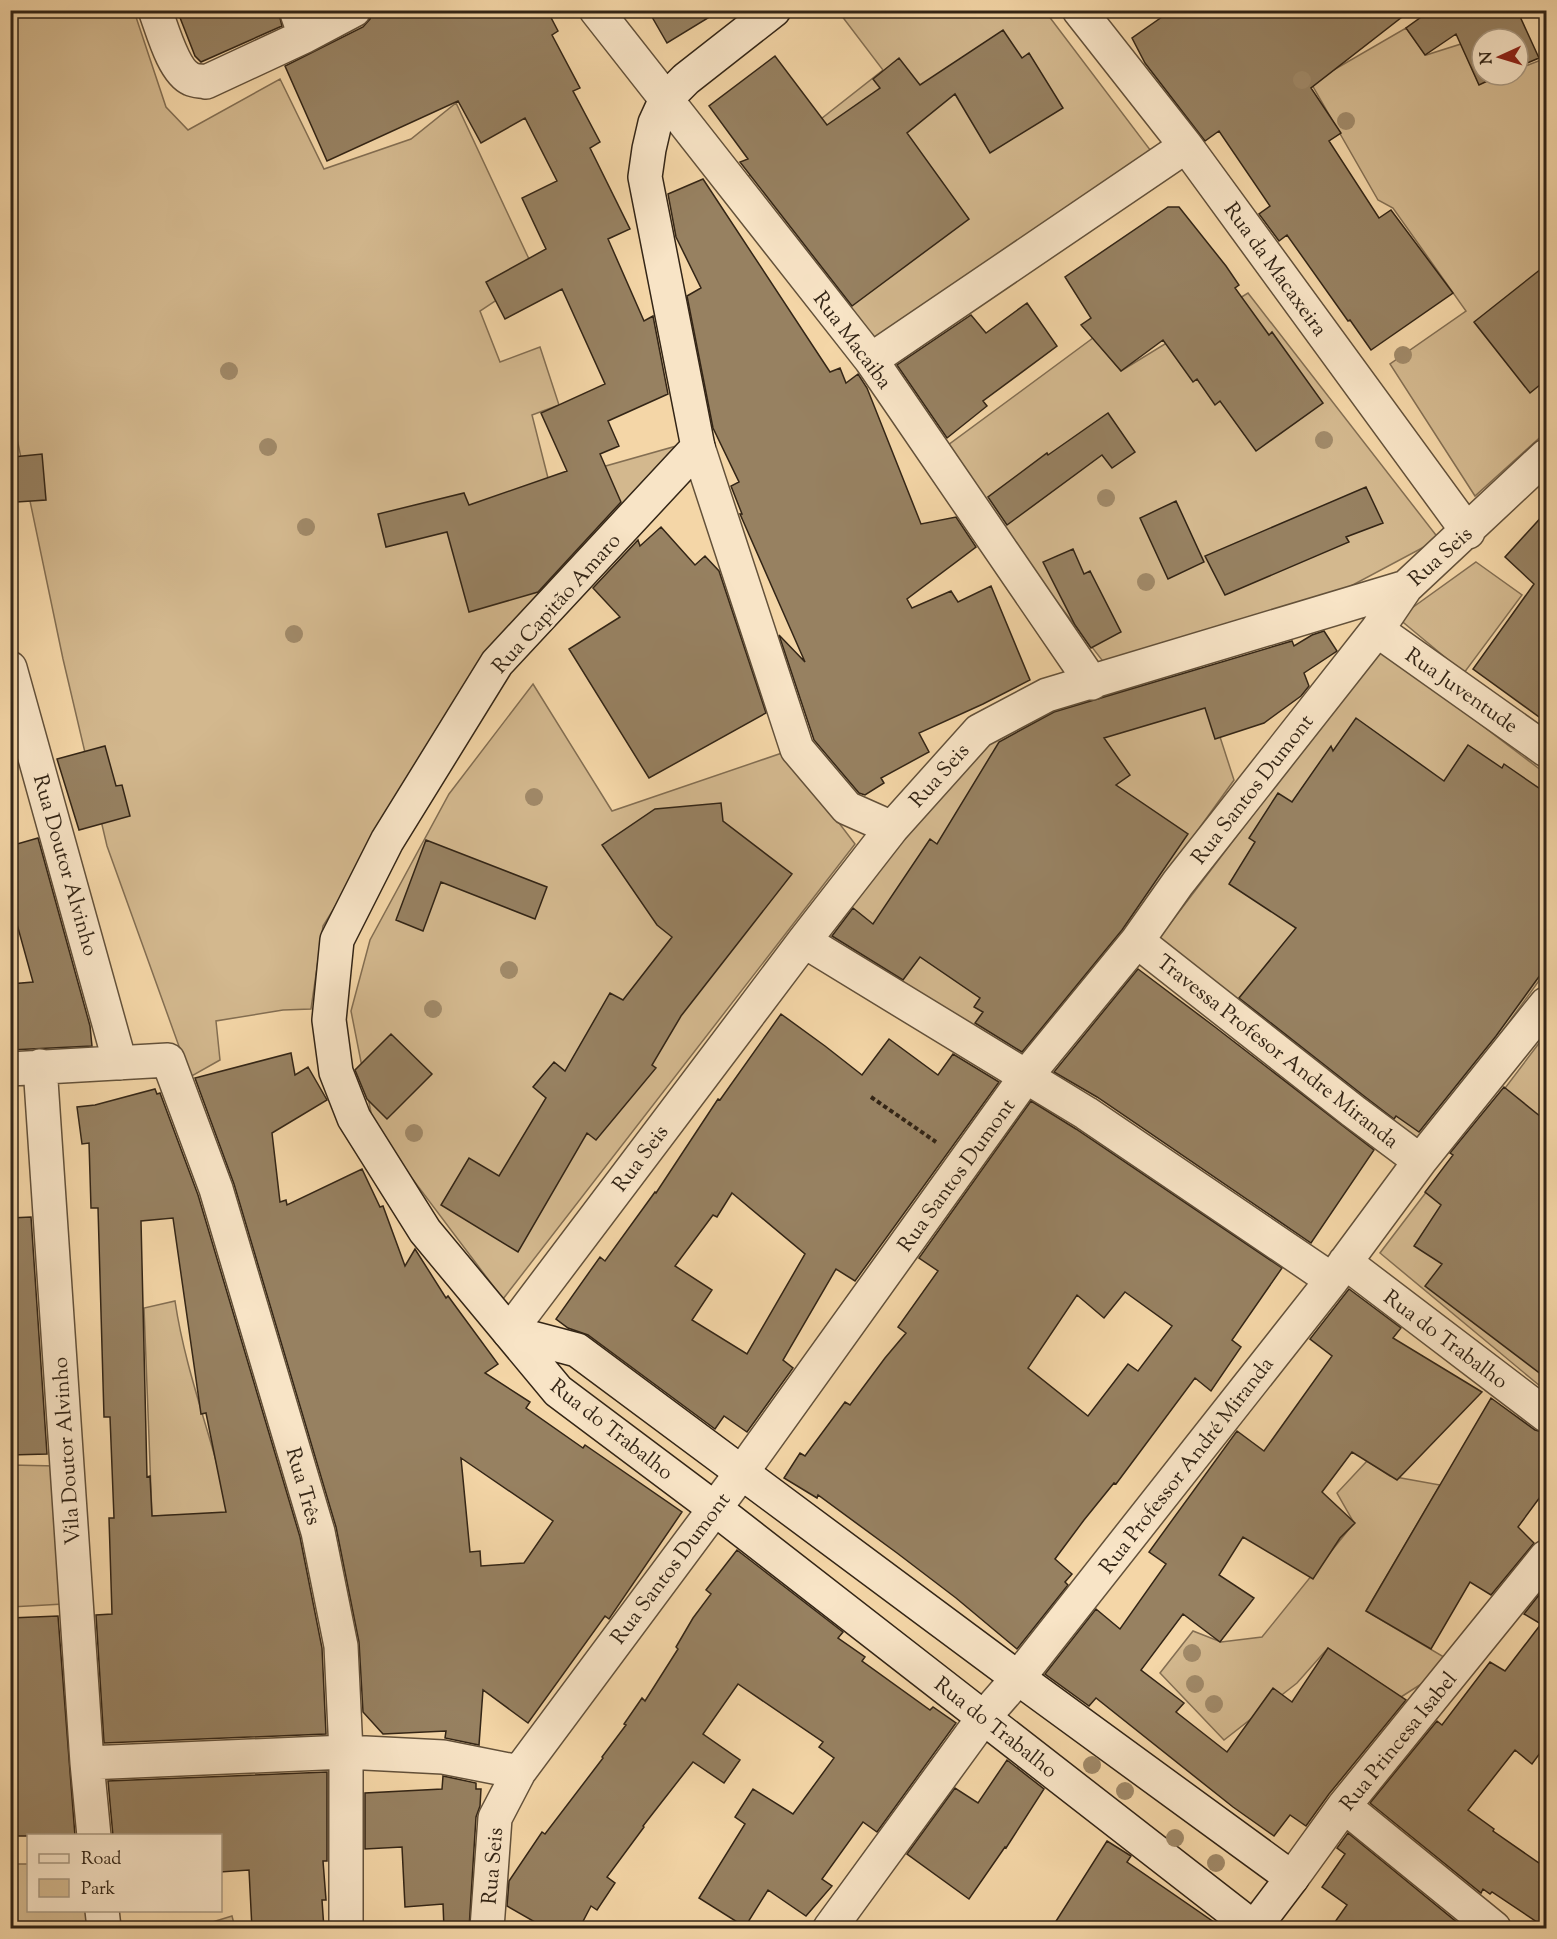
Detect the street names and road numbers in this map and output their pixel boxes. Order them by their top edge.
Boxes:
street label: Rua da Macaxeira [1215,197,1333,344]
street label: Rua Macaiba [805,286,898,397]
street label: Rua Seis [1403,520,1480,594]
street label: Rua Capitão Amaro [486,527,629,681]
street label: Rua Juventude [1398,641,1524,742]
street label: Rua Santos Dumont [1185,709,1322,872]
street label: Rua Seis [903,738,977,815]
street label: Rua Doutor Alvinho [24,771,104,960]
street label: Travessa Profesor Andre Miranda [1149,948,1404,1157]
street label: Rua Santos Dumont [892,1093,1024,1259]
street label: Rua Seis [606,1119,677,1199]
street label: Rua do Trabalho [1376,1284,1513,1397]
street label: Rua Professor André Miranda [1093,1351,1282,1581]
street label: Vila Doutor Alvinho [46,1356,90,1546]
street label: Rua do Trabalho [543,1373,679,1488]
street label: Rua Três [277,1444,327,1529]
street label: Rua Santos Dumont [604,1487,739,1651]
street label: Rua Princesa Isabel [1334,1666,1465,1818]
street label: Rua do Trabalho [927,1671,1063,1786]
street label: Rua Seis [476,1826,512,1906]

